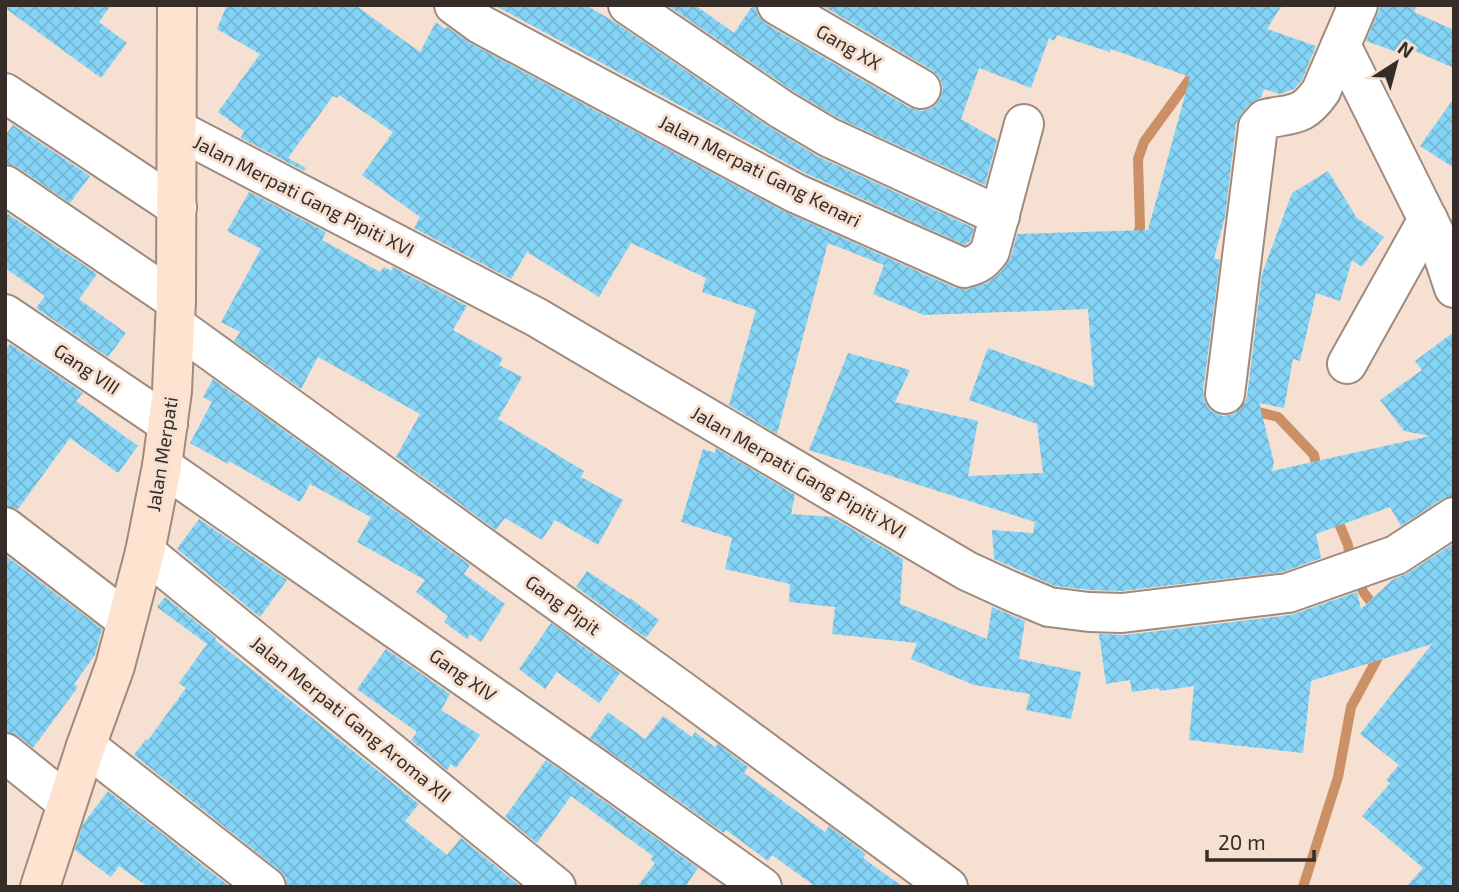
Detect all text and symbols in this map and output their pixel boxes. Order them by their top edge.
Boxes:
street label: Gang XX [813,19,886,75]
north arrow [1361,28,1431,98]
text: N [1394,36,1419,62]
street label: Jalan Merpati Gang Kenari [655,110,865,232]
street label: Jalan Merpati Gang Pipiti XVI [190,130,418,261]
street label: Gang VIII [50,338,125,399]
street label: Jalan Merpati [141,395,182,513]
street label: Jalan Merpati Gang Pipiti XVI [688,400,911,543]
street label: Gang Pipit [521,570,605,640]
street label: Jalan Merpati Gang Aroma XII [247,631,456,807]
street label: Gang XIV [425,643,502,706]
scale bar [1207,818,1314,862]
text: 20 m [1218,829,1266,854]

